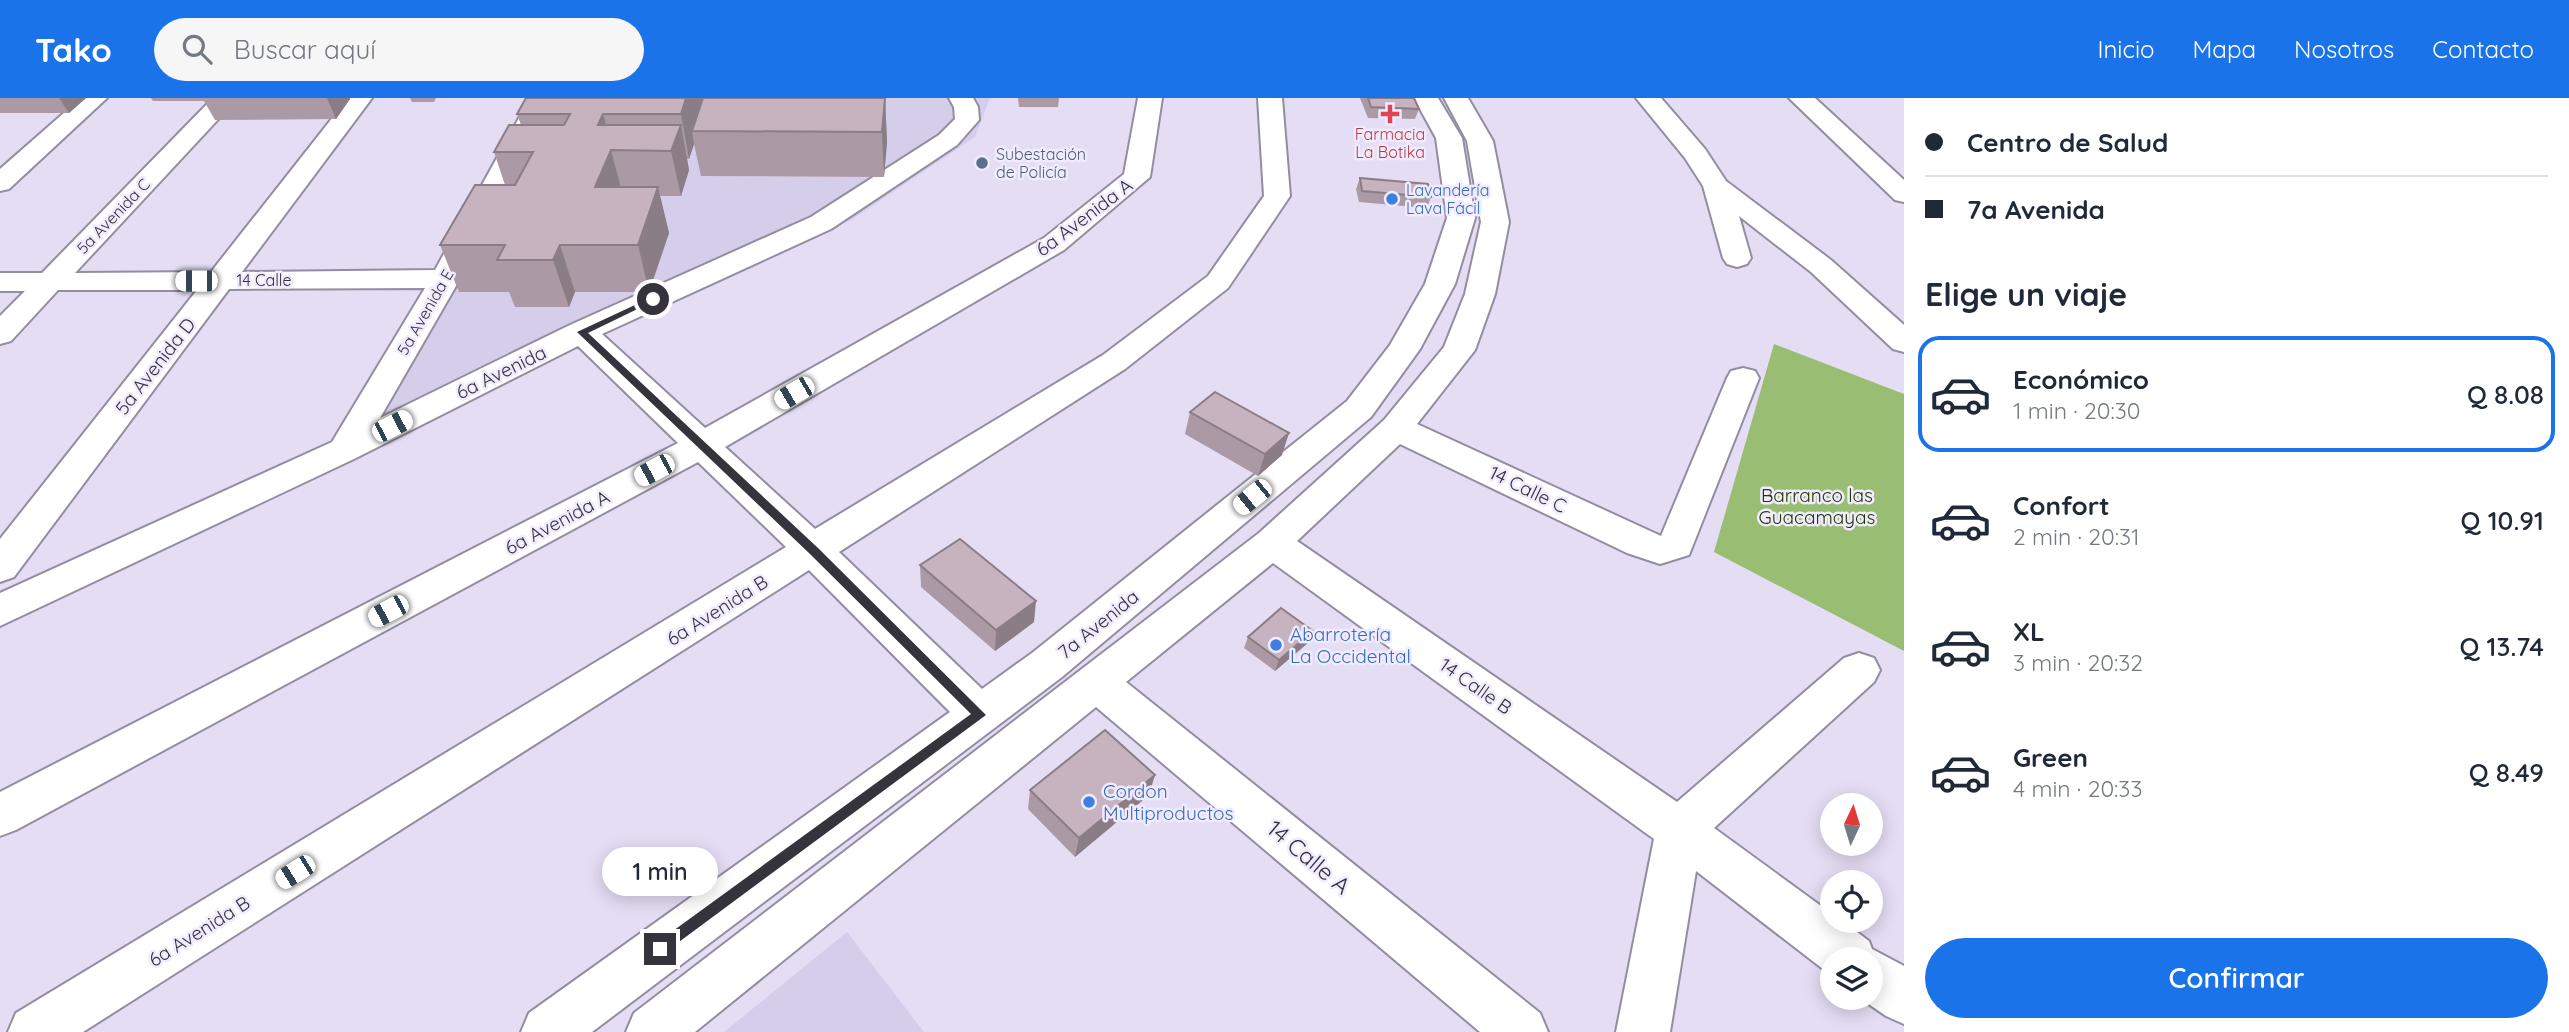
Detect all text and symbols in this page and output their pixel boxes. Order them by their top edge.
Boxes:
search box [154,18,644,81]
text: Tako [35,29,112,70]
icon: search [178,30,216,68]
text: Buscar aquí [234,33,376,66]
text: Inicio [2097,34,2155,64]
text: Mapa [2193,34,2256,64]
text: Nosotros [2294,34,2394,64]
text: Contacto [2432,34,2534,64]
marker: Farmacia La Botika [1382,106,1398,122]
place label: Farmacia La Botika [1355,124,1425,162]
text: Centro de Salud [1967,126,2168,159]
place label: Subestación de Policía [996,144,1086,182]
marker: Subestación de Policía [974,155,990,171]
street label: 6a Avenida A [1031,173,1137,261]
street label: 5a Avenida C [72,174,154,258]
place label: Lavandería Lava Fácil [1406,180,1489,218]
marker: Lavandería Lava Fácil [1384,191,1400,207]
text: 7a Avenida [1967,193,2105,226]
street label: 5a Avenida E [392,266,458,358]
street label: 14 Calle [237,270,291,290]
car [176,271,218,292]
text: Elige un viaje [1925,274,2127,314]
route start [637,283,669,315]
street label: 5a Avenida D [110,313,200,419]
street label: 6a Avenida [452,340,550,404]
icon: car [1929,363,1992,426]
text: Económico [2013,363,2149,396]
car [771,373,818,413]
text: Q 8.08 [2467,378,2544,411]
text: 1 min · 20:30 [2013,396,2141,425]
car [369,407,416,445]
car [631,451,678,489]
street label: 14 Calle C [1486,460,1570,518]
car [1230,476,1275,518]
park label: Barranco las Guacamayas [1759,483,1876,529]
street label: 6a Avenida A [501,484,613,560]
icon: car [1929,489,1992,552]
text: Confort [2013,489,2110,522]
text: Q 10.91 [2461,504,2544,537]
text: 2 min · 20:31 [2013,522,2140,551]
street label: 6a Avenida B [662,569,772,651]
street label: 7a Avenida [1053,584,1143,664]
car [365,592,412,630]
icon: car [1929,615,1992,678]
text: XL [2013,615,2045,648]
place label: Abarrotería La Occidental [1290,622,1411,668]
text: Q 13.74 [2460,630,2544,663]
marker: Abarrotería La Occidental [1268,637,1284,653]
text: 3 min · 20:32 [2013,648,2143,677]
street label: 14 Calle B [1435,652,1517,720]
icon: car [1929,741,1992,804]
text: Green [2013,741,2088,774]
text: Q 8.49 [2469,756,2544,789]
text: 4 min · 20:33 [2013,774,2142,803]
place label: Cordon Multiproductos [1103,779,1234,825]
north arrow [1820,793,1883,856]
map controls [1820,793,1883,1010]
marker: Cordon Multiproductos [1081,794,1097,810]
street label: 14 Calle A [1261,814,1357,900]
callout: 1 min [602,848,718,896]
car [272,852,319,892]
text: 1 min [632,857,688,886]
button: locate [1820,870,1883,933]
street label: 6a Avenida B [144,890,254,972]
route end [644,933,676,965]
button: Confirmar [1925,938,2548,1018]
button: layers [1820,947,1883,1010]

